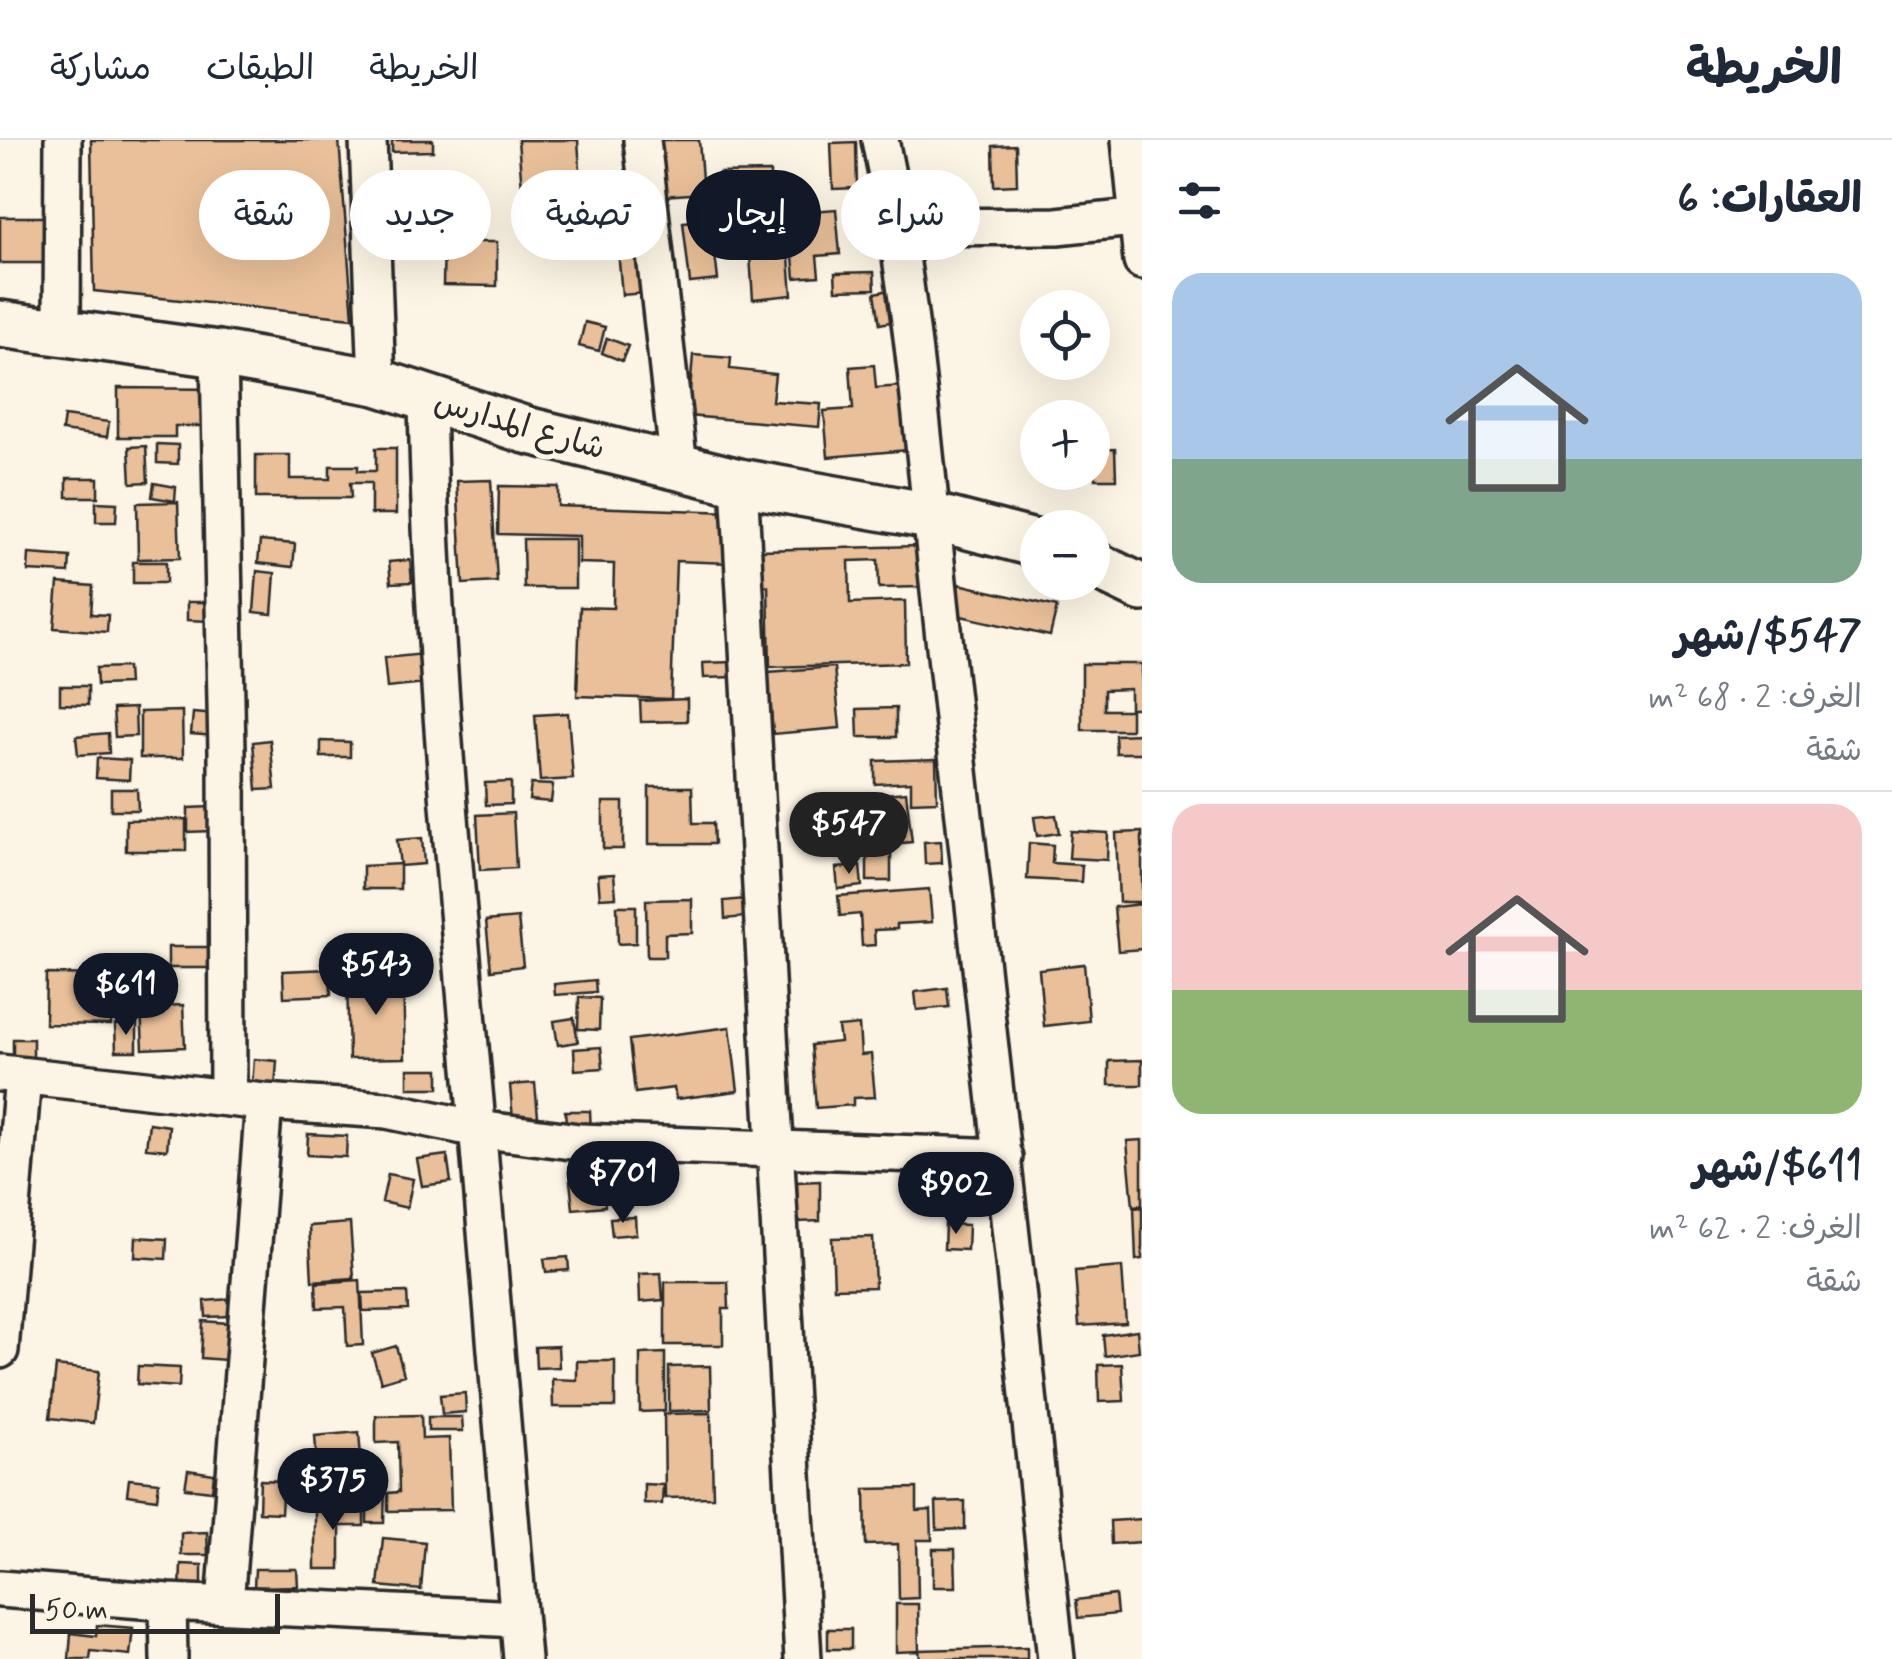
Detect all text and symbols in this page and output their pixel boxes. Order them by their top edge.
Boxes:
text: الخريطة [1686,38,1842,101]
text: مشاركة [50,46,151,92]
text: الطبقات [206,46,314,92]
text: الخريطة [369,46,479,92]
chip: شقة [199,170,330,260]
chip: جديد [350,170,491,260]
chip: تصفية [511,170,666,260]
chip: إيجار [686,170,821,260]
chip: شراء [841,170,980,260]
icon: filters [1172,173,1227,228]
text: العقارات: 6 [1677,173,1862,228]
map controls [1020,290,1110,600]
button: locate [1020,290,1110,380]
icon: home [1427,338,1607,518]
street label: شارع المدارس [429,381,610,470]
button: + [1020,400,1110,490]
button: − [1020,510,1110,600]
text: $547/شهر [1675,610,1862,665]
text: الغرف: 2 · 68 m² [1649,677,1862,719]
text: شقة [1806,730,1862,772]
pin: $547 [790,792,908,877]
text: $547 [811,803,887,845]
icon: home [1427,869,1607,1049]
pin: $543 [317,933,435,1018]
text: $543 [341,944,411,986]
pin: $611 [67,953,185,1038]
text: $611 [95,964,157,1006]
pin: $701 [564,1141,682,1226]
text: $611/شهر [1693,1141,1862,1196]
text: $701 [588,1152,658,1194]
pin: $902 [897,1152,1015,1237]
text: $902 [920,1163,992,1205]
text: الغرف: 2 · 62 m² [1649,1208,1862,1250]
text: شقة [1806,1261,1862,1303]
pin: $375 [274,1448,392,1533]
text: $375 [299,1459,367,1501]
scale bar [30,1589,280,1634]
text: 50 m [45,1593,108,1630]

